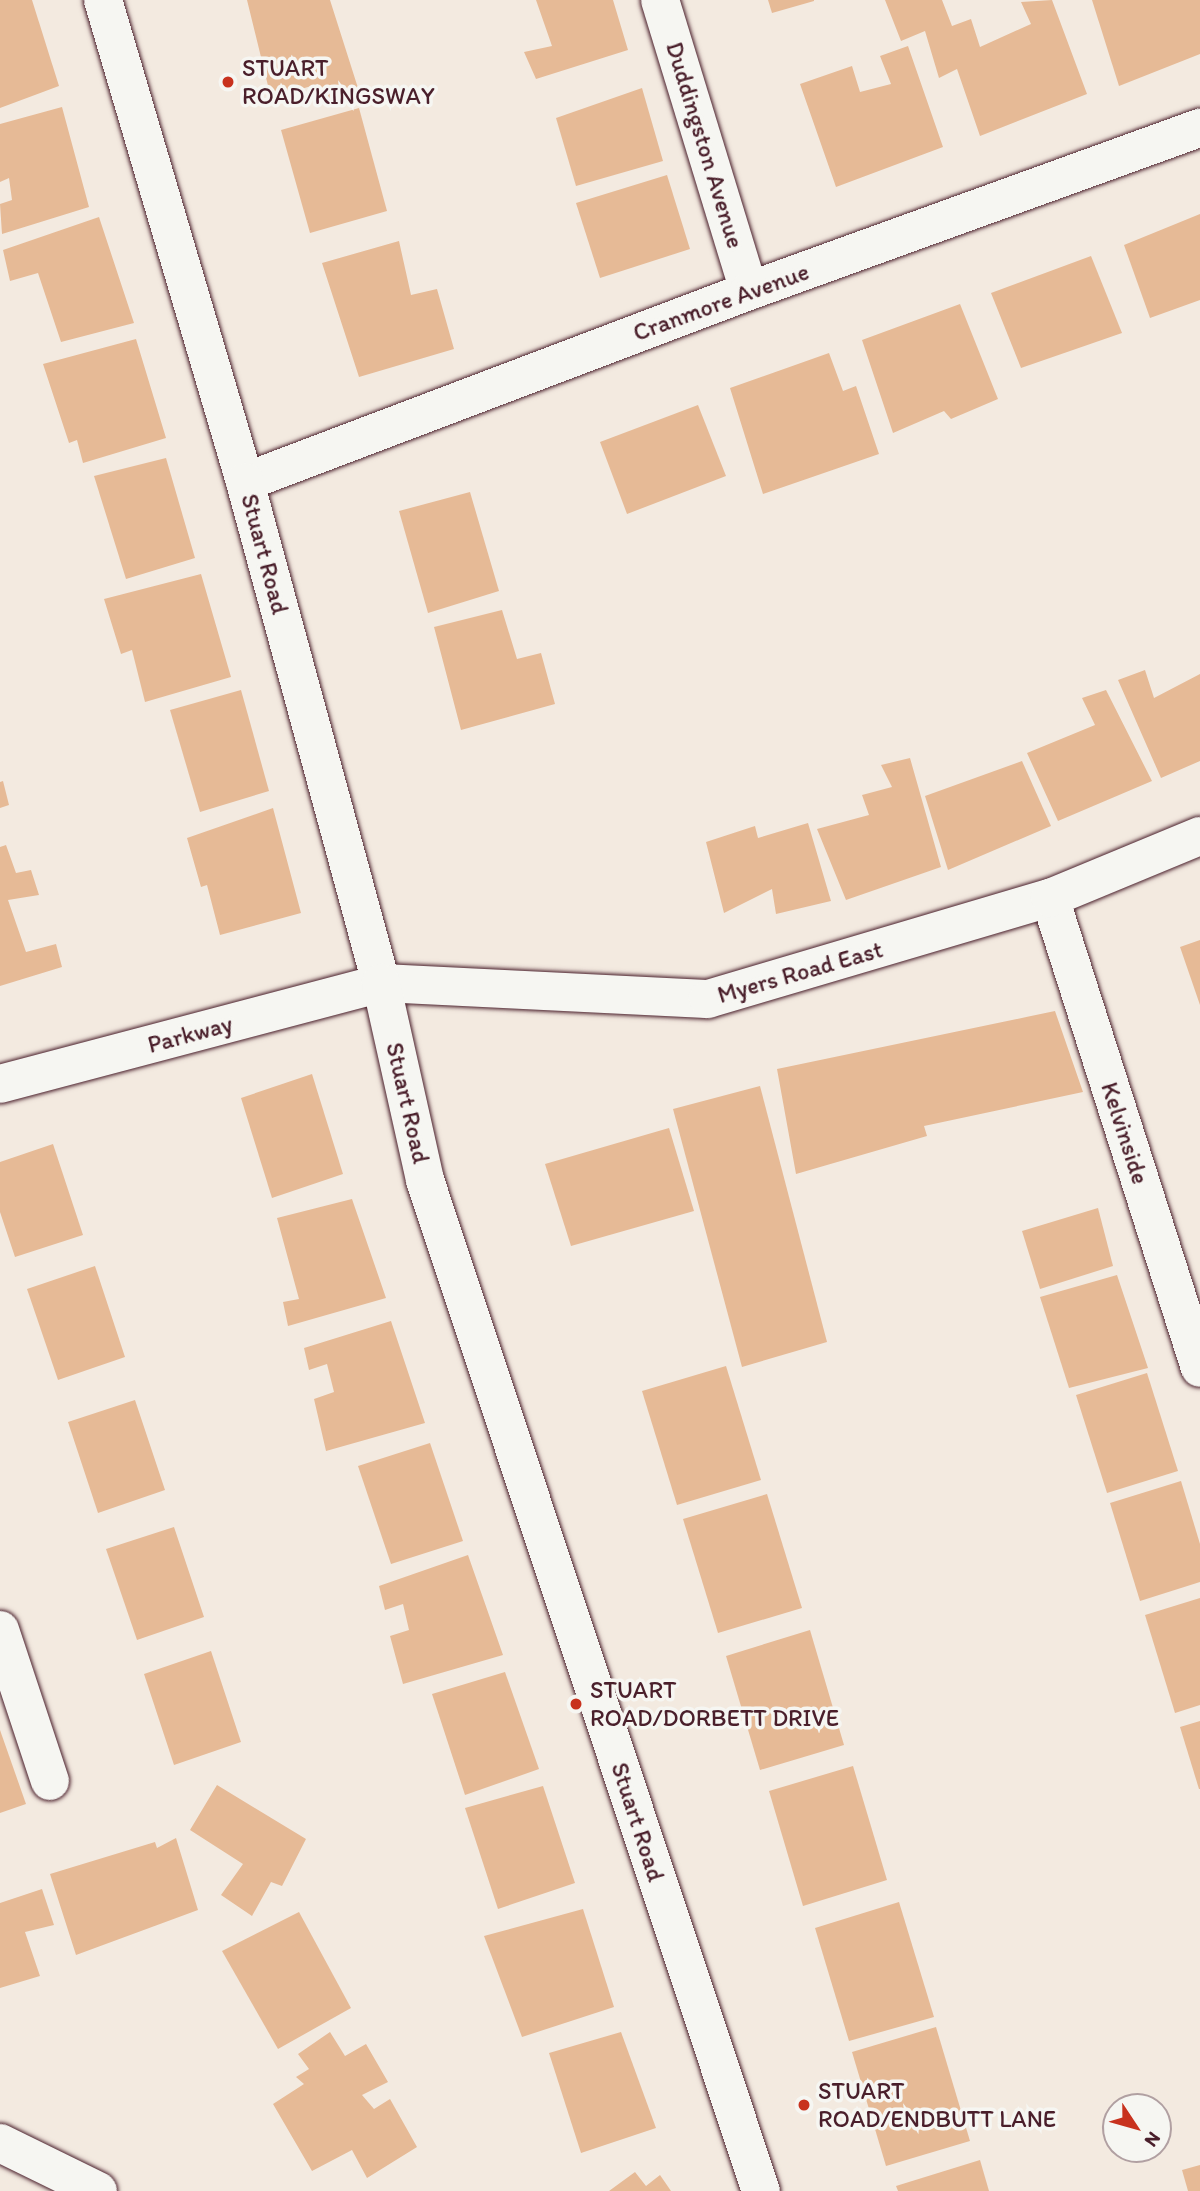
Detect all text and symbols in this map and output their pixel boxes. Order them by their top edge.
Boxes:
street label: Duddingston Avenue [660,39,750,251]
place label: STUART ROAD/KINGSWAY [242,54,435,110]
marker: STUART ROAD/KINGSWAY [220,74,236,90]
street label: Cranmore Avenue [630,257,812,347]
street label: Stuart Road [235,491,295,617]
street label: Myers Road East [715,935,885,1009]
street label: Parkway [144,1009,236,1059]
street label: Stuart Road [380,1040,436,1166]
street label: Kelvinside [1095,1078,1155,1188]
place label: STUART ROAD/DORBETT DRIVE [590,1676,840,1732]
marker: STUART ROAD/DORBETT DRIVE [568,1696,584,1712]
street label: Stuart Road [605,1759,671,1885]
place label: STUART ROAD/ENDBUTT LANE [818,2077,1056,2133]
north arrow [1102,2093,1172,2163]
marker: STUART ROAD/ENDBUTT LANE [796,2097,812,2113]
text: N [1140,2128,1166,2151]

